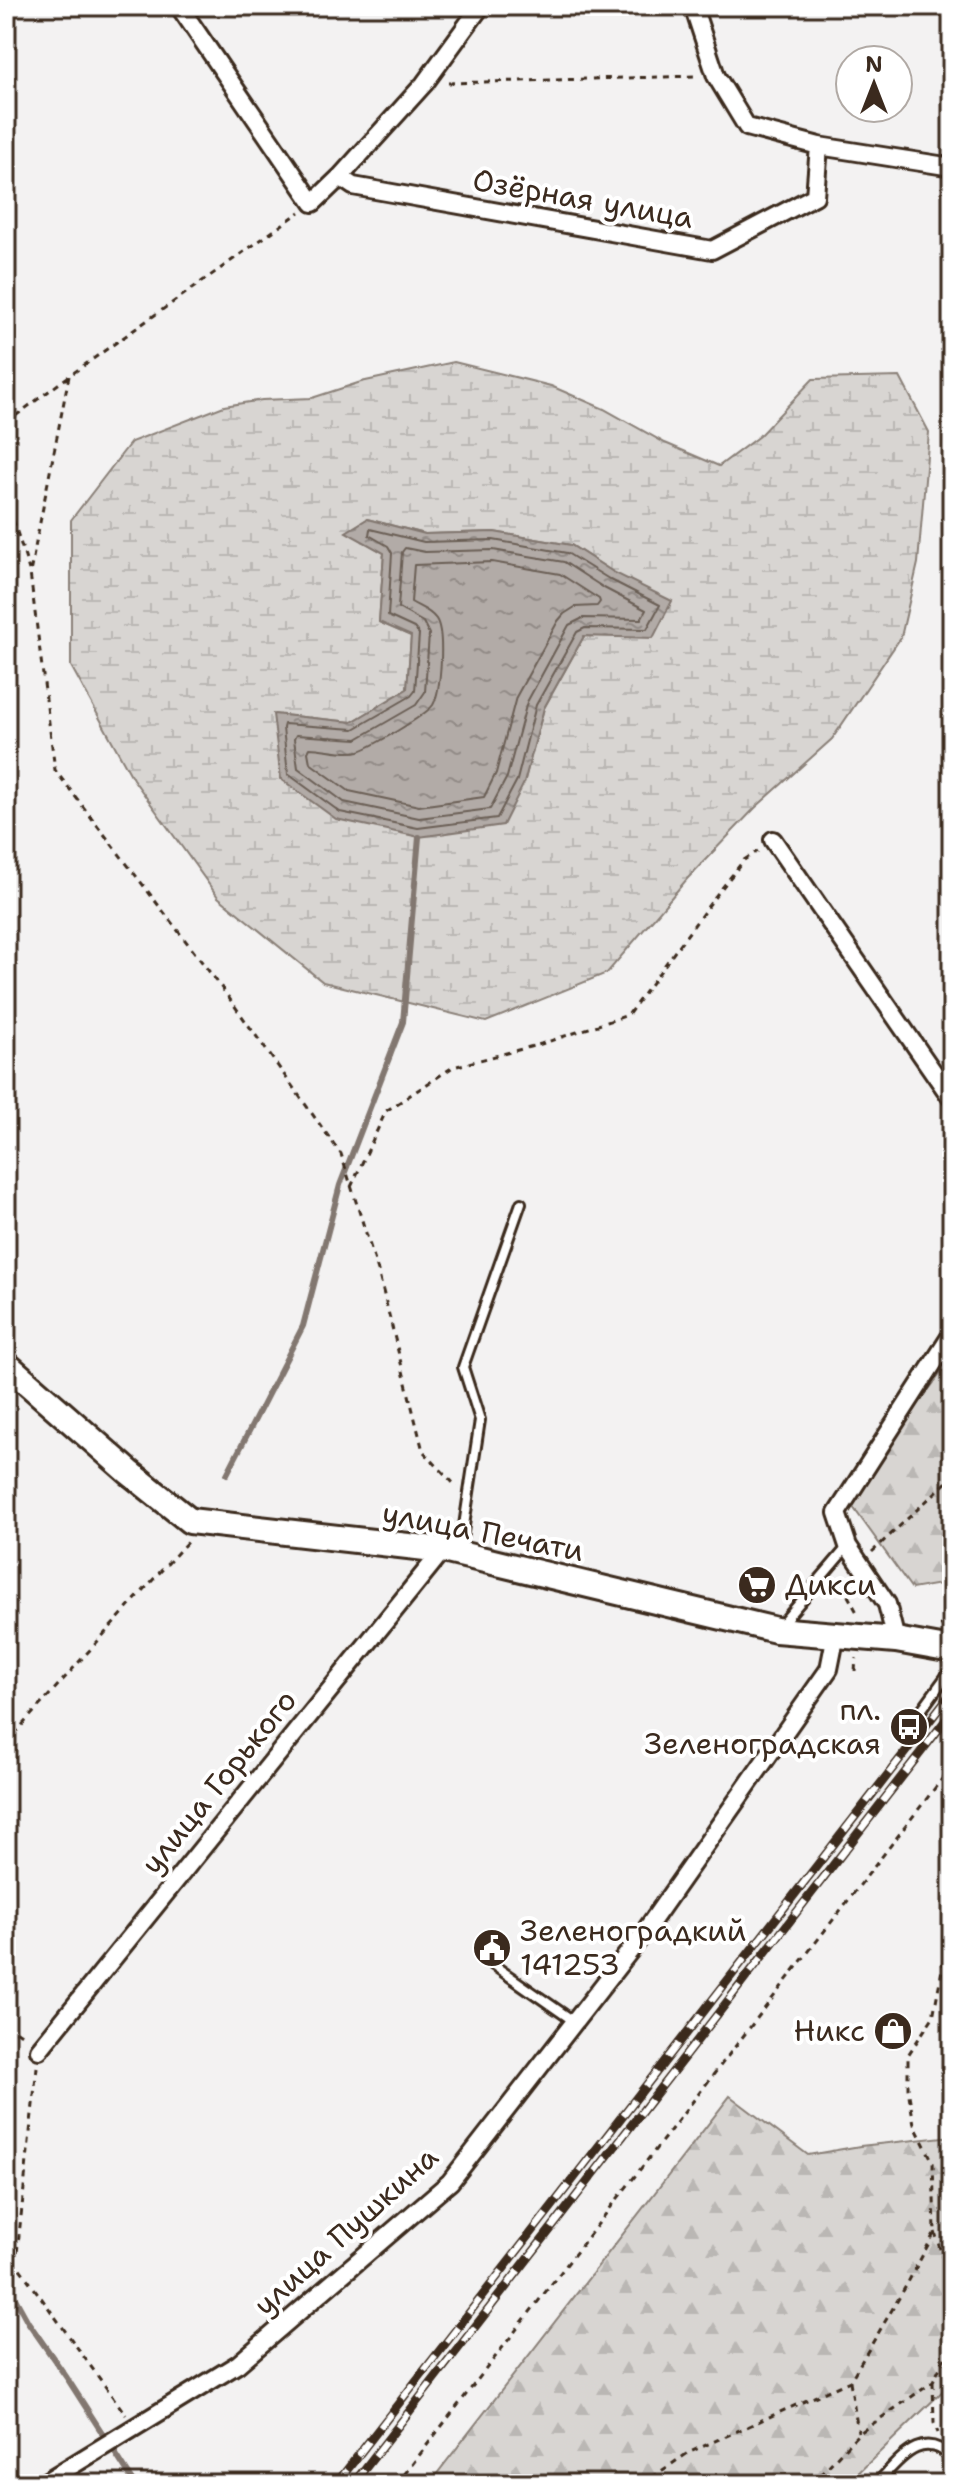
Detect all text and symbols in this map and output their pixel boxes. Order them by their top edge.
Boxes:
north arrow [834,44,914,124]
text: N [865,50,883,79]
street label: Озёрная улица [470,159,697,238]
street label: улица Печати [379,1492,587,1571]
supermarket icon: Дикси [736,1564,778,1606]
place label: Дикси [785,1564,876,1605]
street label: улица Горького [131,1681,306,1883]
place label: пл. Зеленоградская [644,1689,881,1764]
bus stop icon: пл. Зеленоградская [888,1706,930,1748]
place label: Зеленоградкий 141253 [520,1910,746,1985]
public building icon: Зеленоградкий 141253 [471,1927,513,1969]
place label: Никс [793,2010,865,2051]
shop icon: Никс [872,2010,914,2052]
street label: улица Пушкина [244,2136,447,2325]

